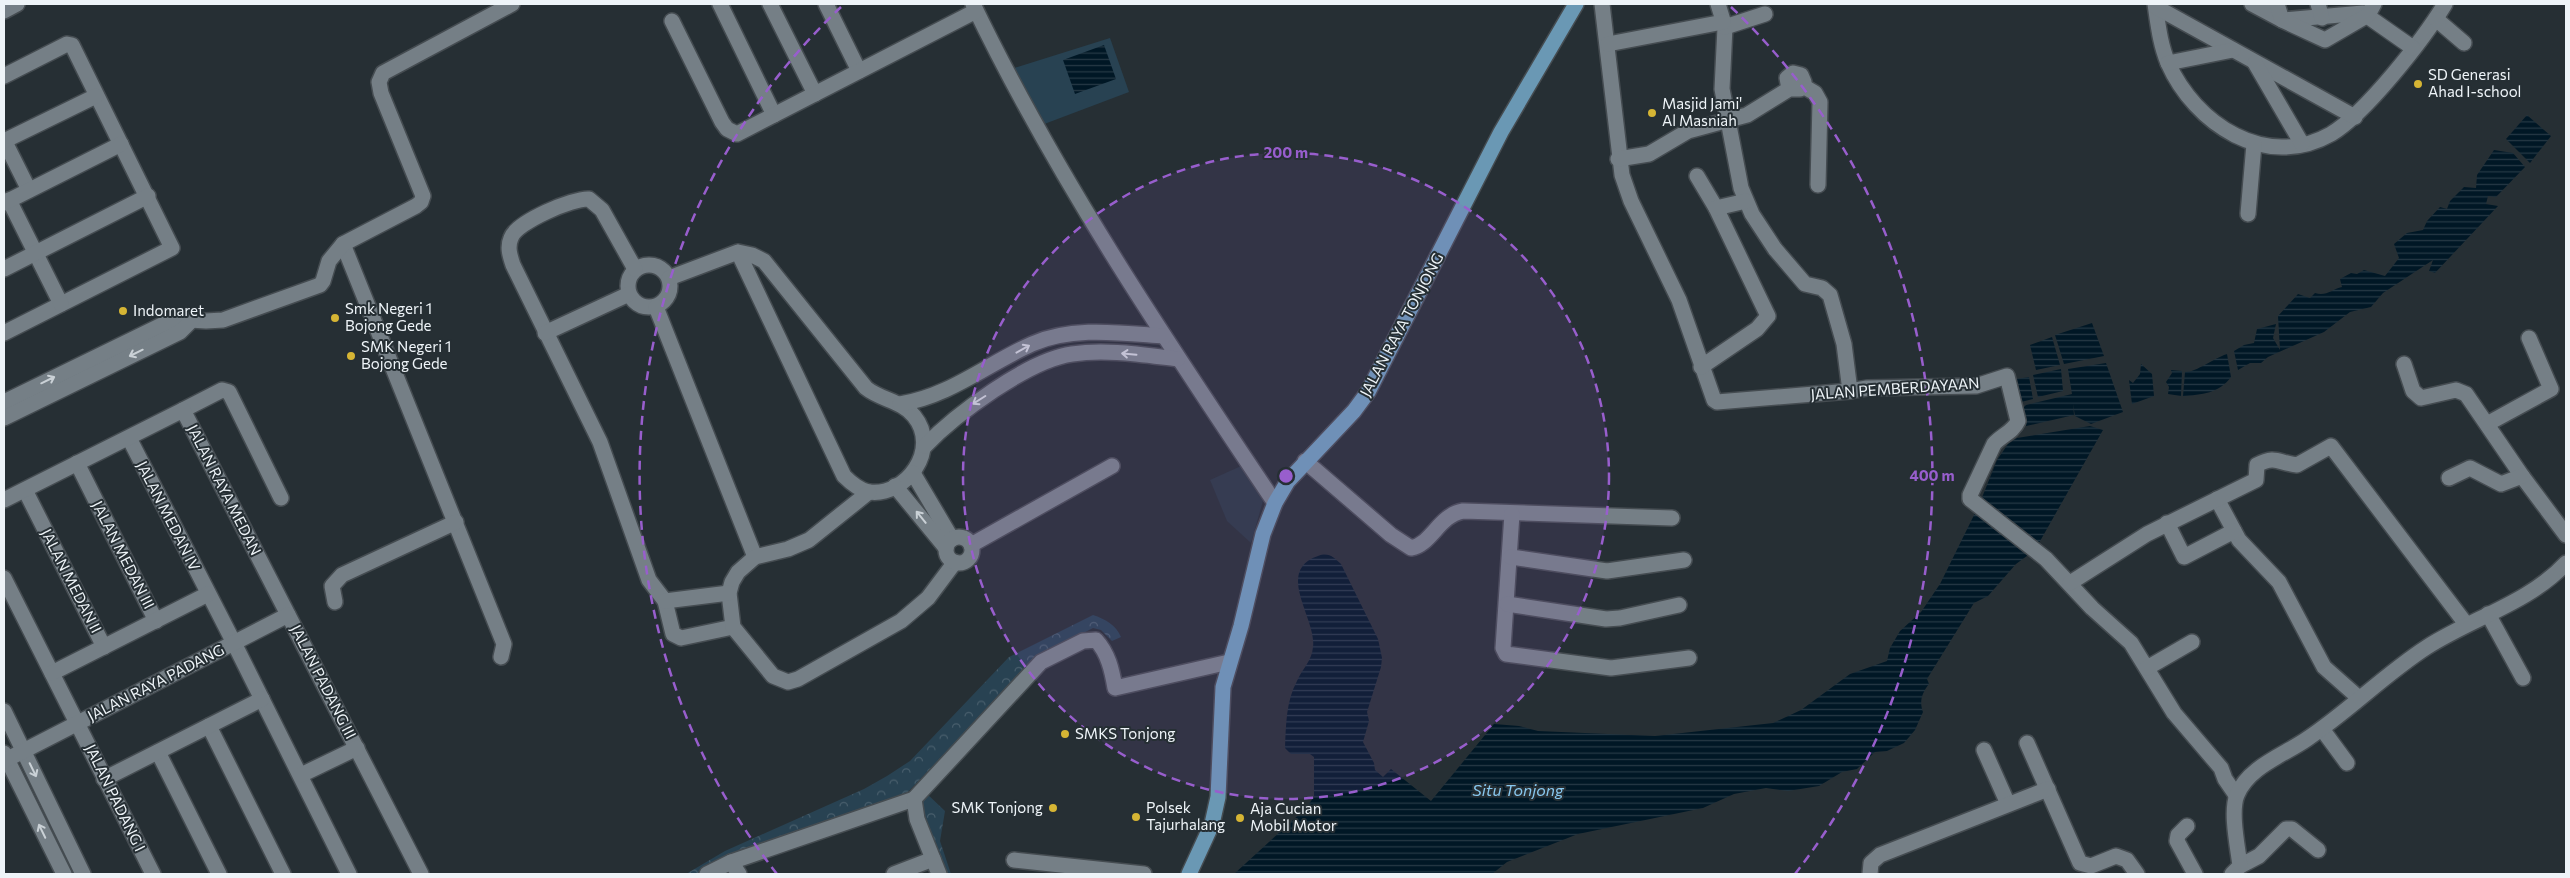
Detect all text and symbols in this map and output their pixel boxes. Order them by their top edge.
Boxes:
place label: SD Generasi Ahad I-school [2428,65,2521,100]
marker: SD Generasi Ahad I-school [2412,78,2424,90]
place label: Masjid Jami' Al Masniah [1662,94,1742,129]
marker: Masjid Jami' Al Masniah [1646,107,1658,119]
text: 200 m [1264,143,1308,161]
street label: JALAN RAYA TONJONG [1356,250,1447,399]
place label: Smk Negeri 1 Bojong Gede [345,299,432,334]
place label: Indomaret [133,301,204,319]
marker: Indomaret [117,305,129,317]
marker: Smk Negeri 1 Bojong Gede [329,312,341,324]
place label: SMK Negeri 1 Bojong Gede [361,337,451,372]
one-way arrow [1016,343,1030,353]
one-way arrow [129,349,144,358]
one-way arrow [1122,349,1138,358]
marker: SMK Negeri 1 Bojong Gede [345,350,357,362]
street label: JALAN PEMBERDAYAAN [1810,373,1980,403]
one-way arrow [40,375,55,385]
one-way arrow [972,396,986,406]
street label: JALAN RAYA MEDAN [184,421,266,558]
street label: JALAN MEDAN IV [133,458,204,573]
text: 400 m [1909,466,1955,484]
centre of rings [1277,467,1295,485]
street label: JALAN MEDAN III [89,498,159,612]
one-way arrow [915,511,926,524]
street label: JALAN MEDAN II [38,525,106,636]
street label: JALAN PADANG III [287,622,360,742]
street label: JALAN RAYA PADANG [84,640,227,724]
place label: SMKS Tonjong [1075,724,1175,742]
marker: SMKS Tonjong [1059,728,1071,740]
street label: JALAN PADANG I [82,741,150,854]
one-way arrow [29,762,38,777]
water label: Situ Tonjong [1472,780,1565,799]
place label: SMK Tonjong [951,798,1043,816]
place label: Polsek Tajurhalang [1146,798,1225,833]
place label: Aja Cucian Mobil Motor [1250,799,1337,834]
marker: SMK Tonjong [1047,802,1059,814]
marker: Polsek Tajurhalang [1130,811,1142,823]
marker: Aja Cucian Mobil Motor [1234,812,1246,824]
one-way arrow [37,823,47,838]

